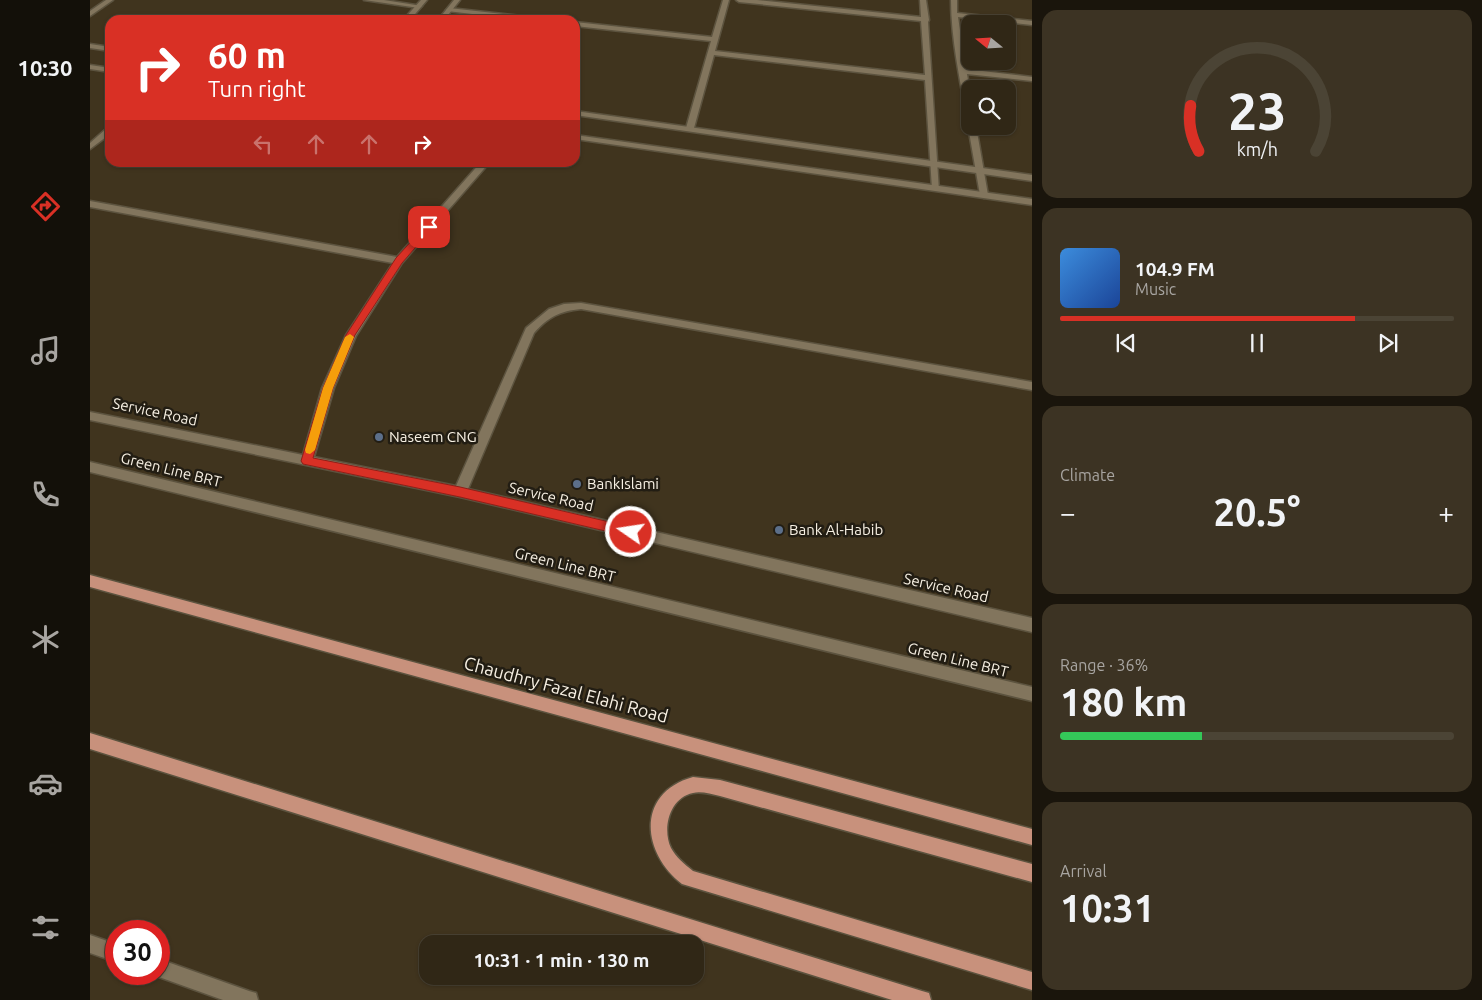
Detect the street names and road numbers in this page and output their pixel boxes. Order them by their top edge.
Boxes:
street label: Service Road [111,394,199,429]
street label: Green Line BRT [119,449,224,490]
street label: Service Road [507,479,595,515]
street label: Green Line BRT [513,544,618,585]
street label: Service Road [902,570,990,606]
street label: Green Line BRT [906,639,1011,680]
street label: Chaudhry Fazal Elahi Road [462,652,670,726]

